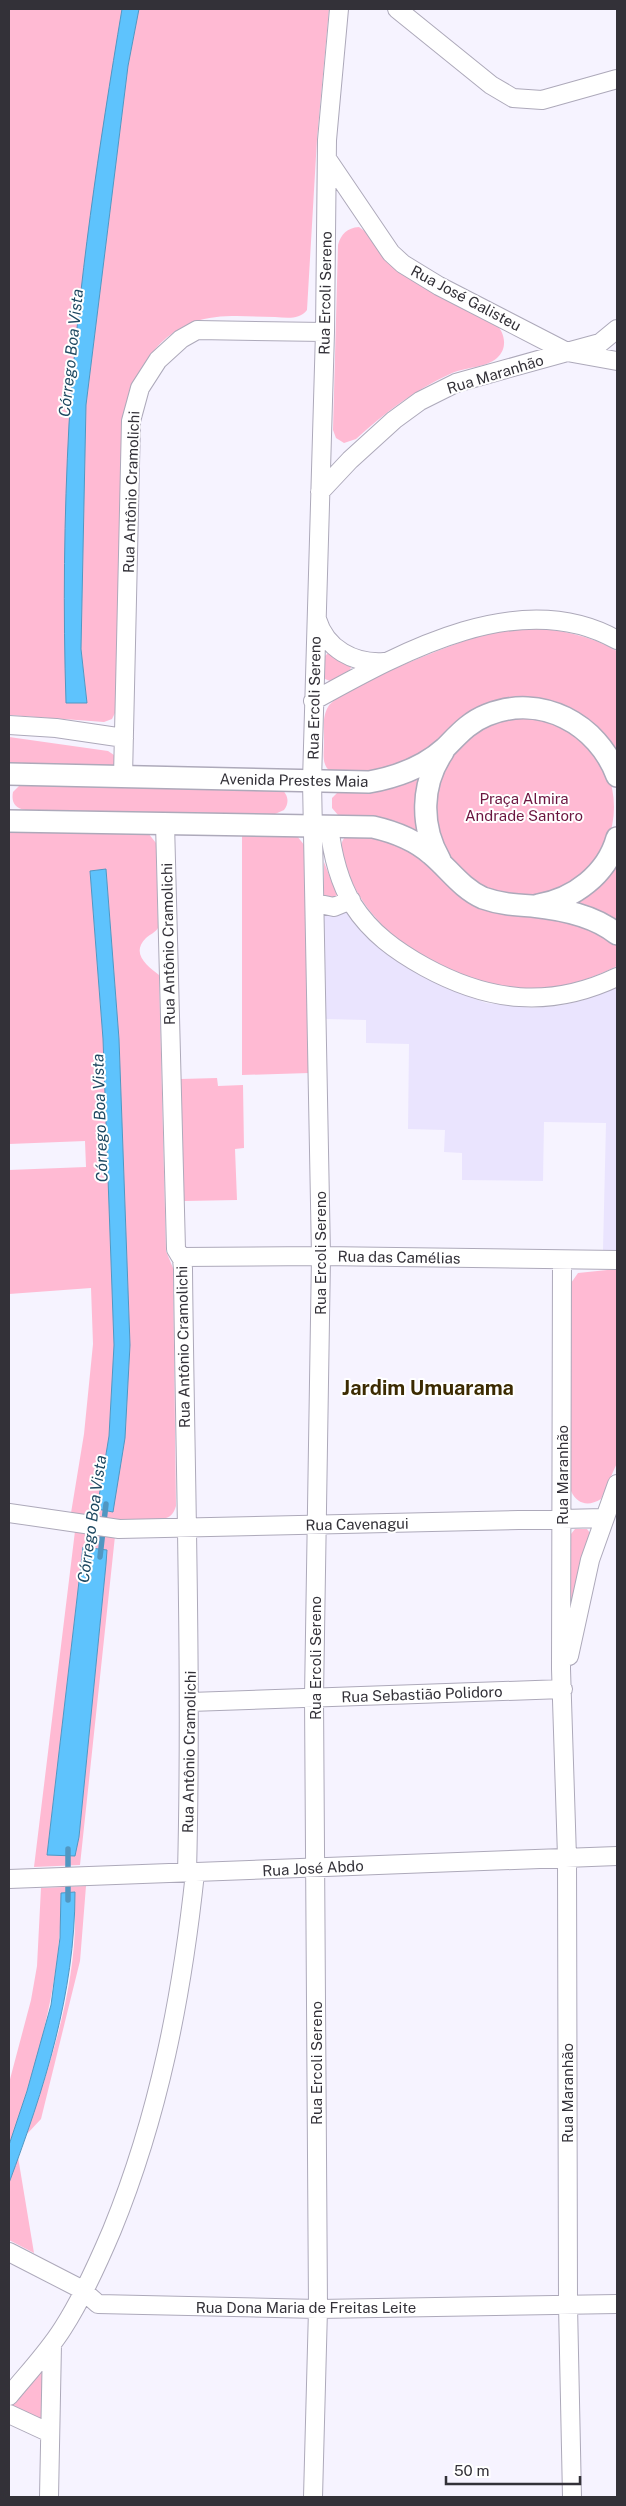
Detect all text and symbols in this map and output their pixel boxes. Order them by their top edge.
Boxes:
street label: Rua Ercoli Sereno [315,231,335,355]
street label: Rua José Galisteu [408,262,524,334]
water label: Córrego Boa Vista [55,288,87,418]
street label: Rua Maranhão [445,351,545,397]
street label: Rua Antônio Cramolichi [120,411,142,573]
street label: Rua Ercoli Sereno [304,636,324,760]
street label: Avenida Prestes Maia [219,770,369,790]
park label: Praça Almira Andrade Santoro [465,790,583,824]
street label: Rua Antônio Cramolichi [158,863,178,1025]
water label: Córrego Boa Vista [88,1053,112,1183]
street label: Rua Ercoli Sereno [312,1191,329,1315]
street label: Rua das Camélias [337,1247,461,1267]
street label: Rua Antônio Cramolichi [173,1266,193,1428]
district label: Jardim Umuarama [342,1376,514,1400]
street label: Rua Maranhão [554,1425,571,1525]
water label: Córrego Boa Vista [74,1454,110,1584]
street label: Rua Cavenagui [305,1515,409,1533]
street label: Rua Ercoli Sereno [307,1596,324,1720]
street label: Rua Antônio Cramolichi [179,1671,199,1833]
street label: Rua Sebastião Polidoro [341,1683,503,1705]
street label: Rua José Abdo [262,1857,364,1879]
street label: Rua Ercoli Sereno [308,2001,325,2125]
street label: Rua Maranhão [559,2043,576,2143]
street label: Rua Dona Maria de Freitas Leite [196,2299,416,2316]
scale bar [446,2454,580,2486]
text: 50 m [454,2462,489,2479]

